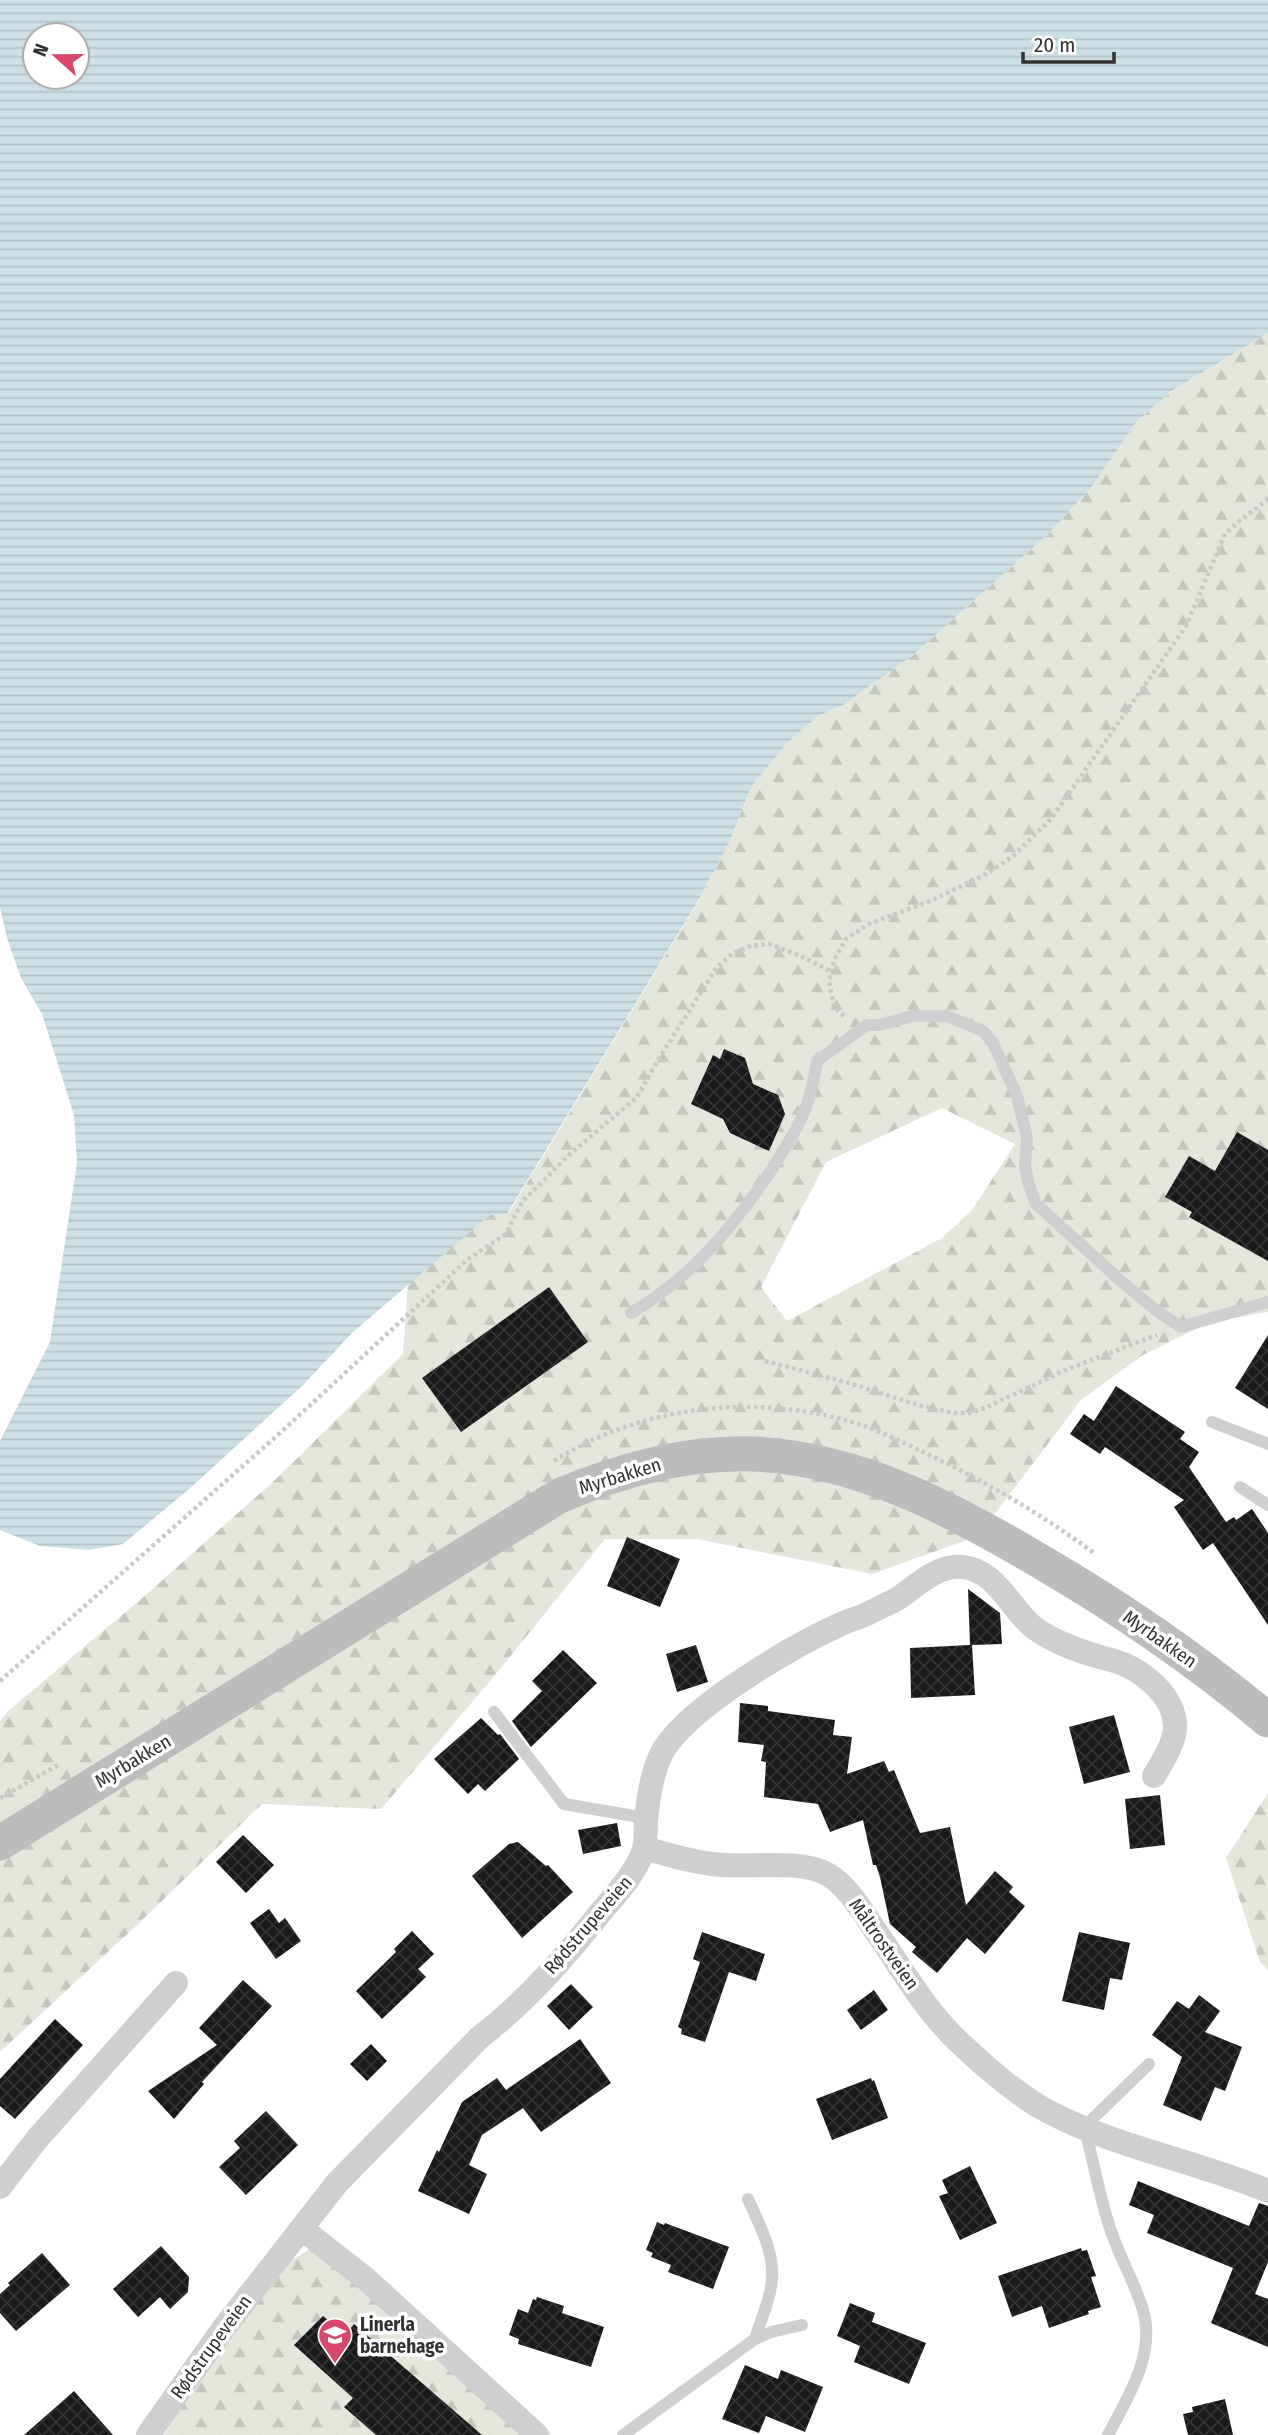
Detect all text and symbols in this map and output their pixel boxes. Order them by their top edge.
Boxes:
north arrow [21,21,91,91]
scale bar [1023,21,1114,65]
text: 20 m [1034,32,1075,58]
text: N [28,41,53,60]
street label: Myrbakken [576,1453,664,1499]
street label: Myrbakken [1119,1605,1201,1673]
street label: Myrbakken [91,1729,175,1793]
street label: Rødstrupeveien [539,1871,637,1979]
street label: Måltrostveien [844,1894,924,1994]
street label: Rødstrupeveien [166,2291,256,2403]
place label: Linerla barnehage [360,2313,444,2358]
school or university icon: Linerla barnehage [316,2316,354,2365]

